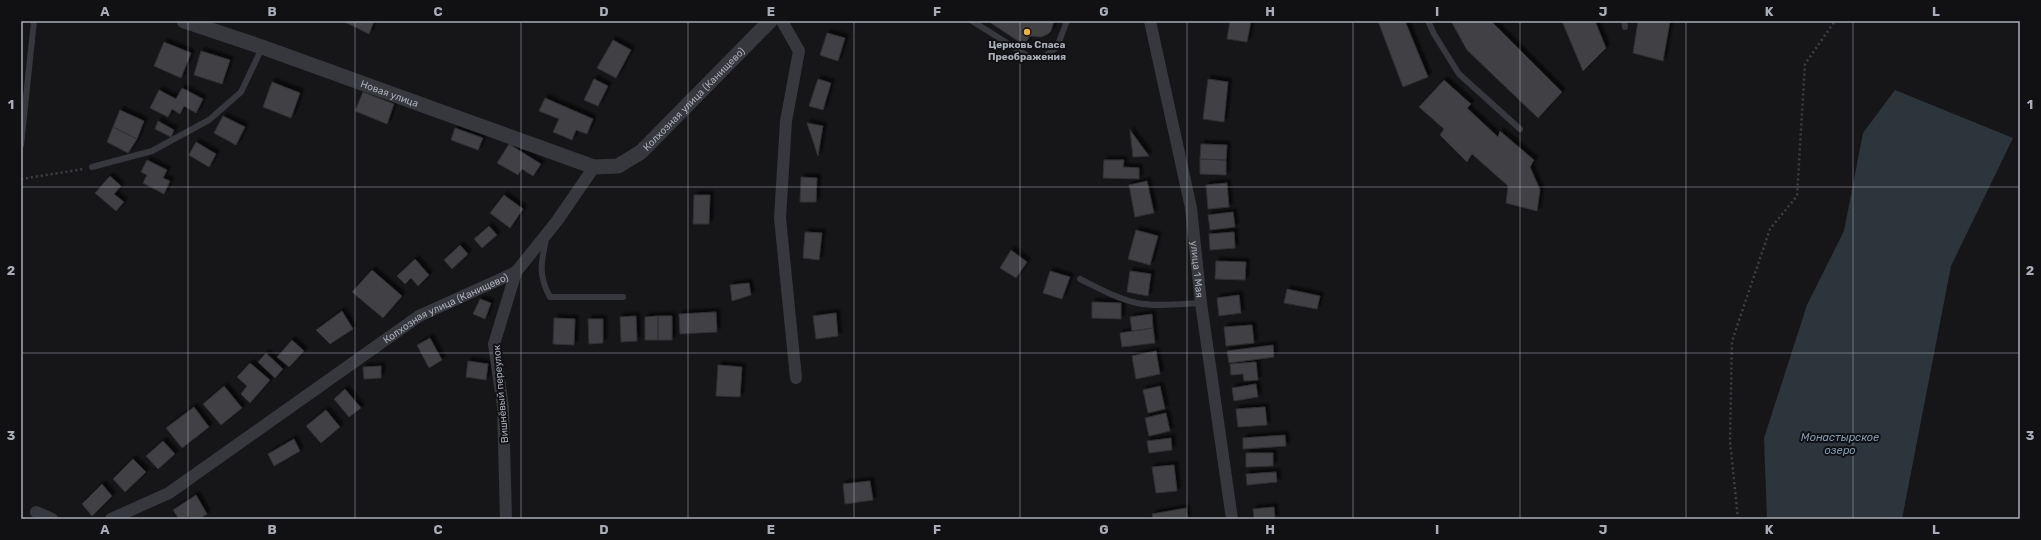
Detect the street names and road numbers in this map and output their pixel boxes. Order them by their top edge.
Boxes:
street label: Колхозная улица (Канищево) [641,45,748,154]
street label: Новая улица [359,78,420,110]
street label: улица 1 Мая [1188,240,1205,298]
street label: Колхозная улица (Канищево) [381,271,510,347]
street label: Вишнёвый переулок [491,344,511,444]

